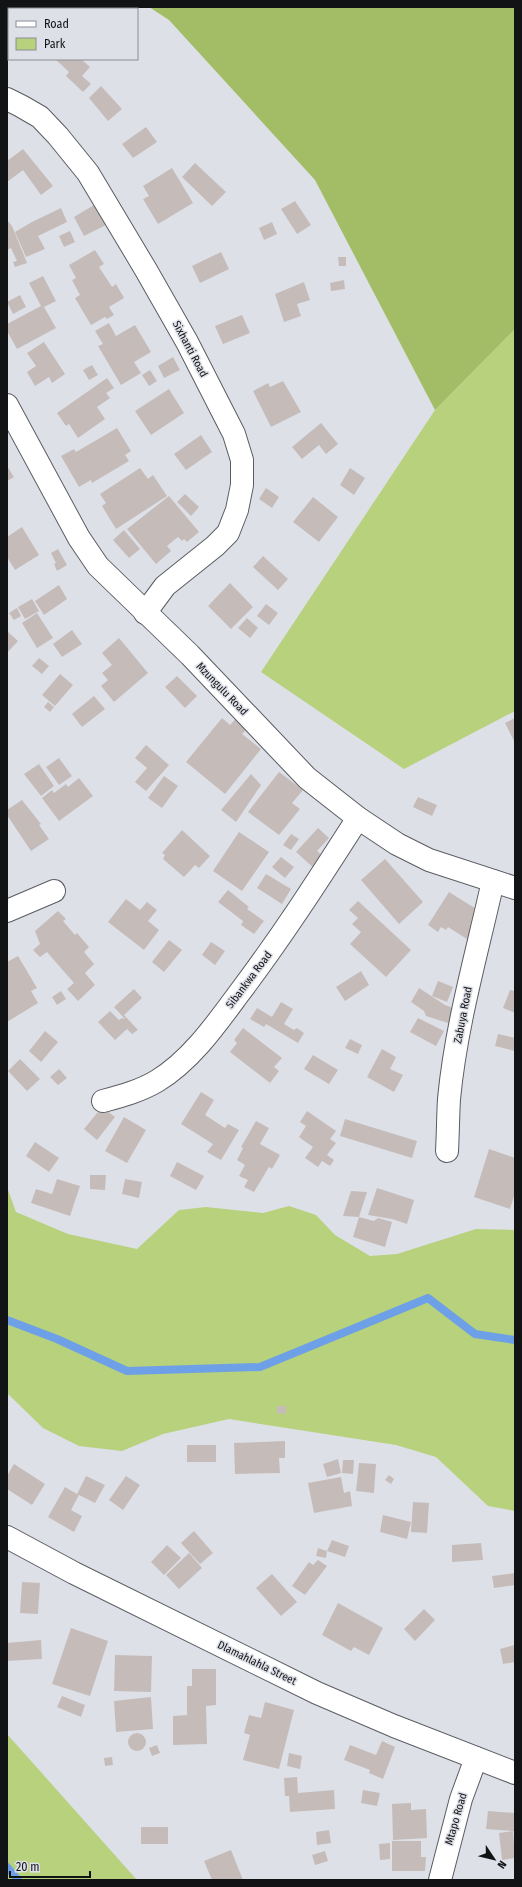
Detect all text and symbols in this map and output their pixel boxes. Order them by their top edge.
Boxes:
legend [8,8,138,60]
text: Road [44,17,69,31]
text: Park [44,37,66,51]
street label: Sixhanti Road [170,319,210,379]
street label: Mzungulu Road [194,660,250,718]
street label: Sibankwa Road [223,949,275,1011]
street label: Zabuya Road [451,986,475,1044]
street label: Dlamahlahla Street [215,1638,299,1688]
street label: Mtapo Road [442,1791,470,1847]
north arrow [474,1839,514,1879]
scale bar [10,1853,90,1879]
text: N [495,1858,509,1871]
text: 20 m [16,1860,40,1874]

